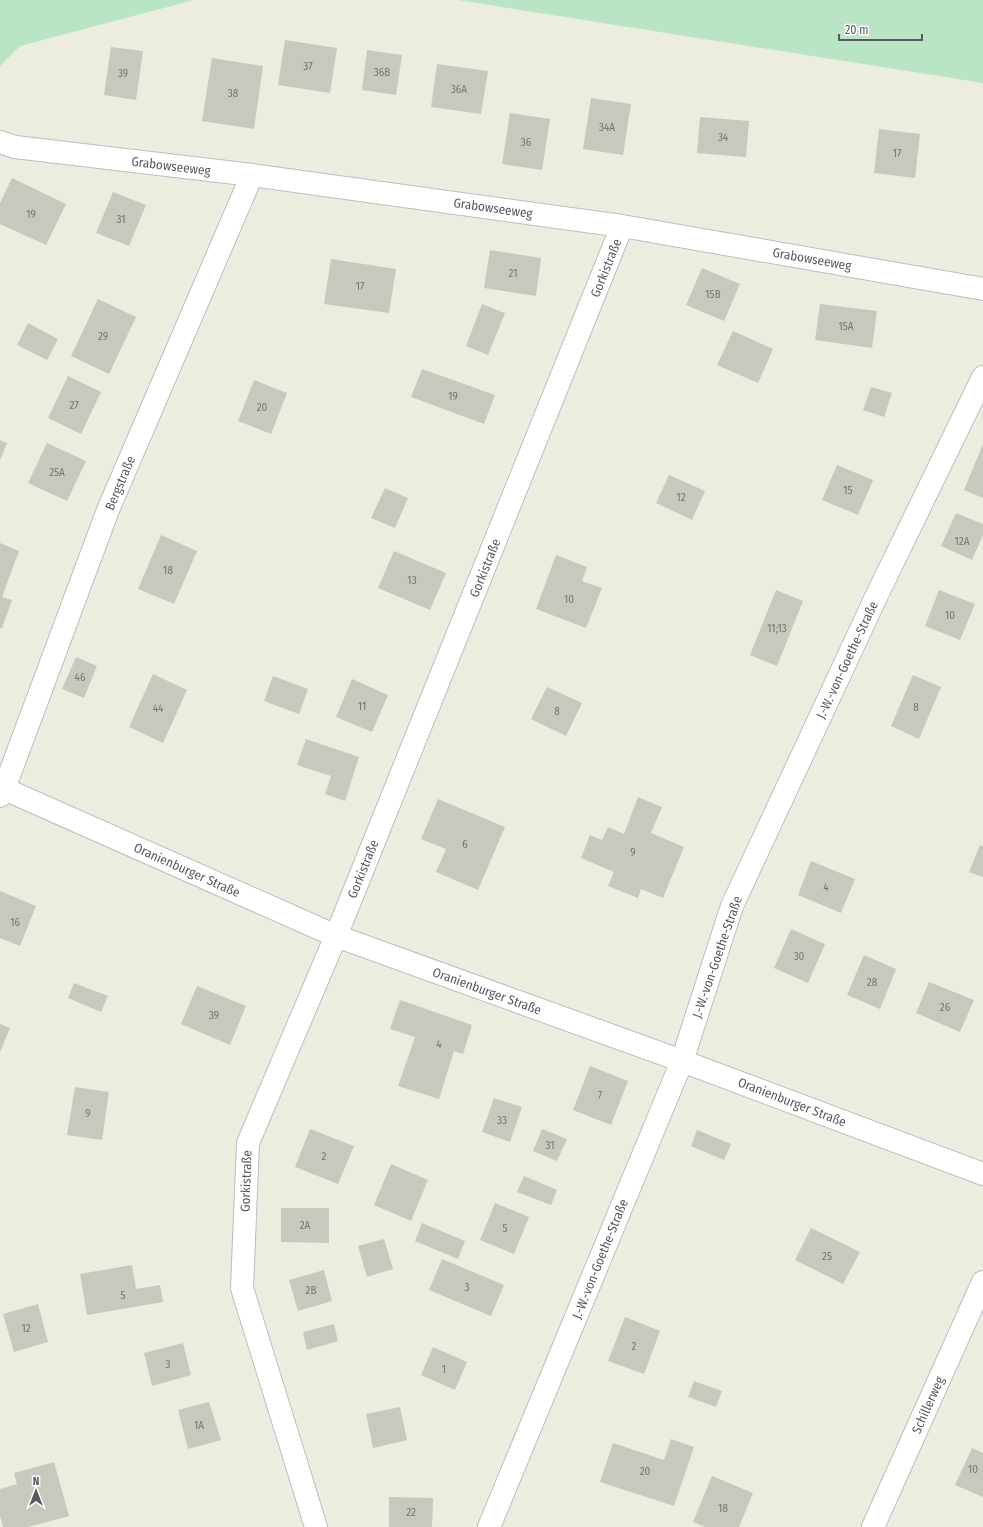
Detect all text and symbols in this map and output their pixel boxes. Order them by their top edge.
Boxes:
scale bar [839,16,922,42]
text: 20 m [845,23,869,37]
house number: 37 [303,60,313,73]
house number: 36B [374,66,390,79]
house number: 39 [118,67,128,80]
house number: 36A [451,83,467,96]
house number: 38 [228,87,239,100]
house number: 34A [599,121,615,134]
house number: 34 [718,131,729,144]
house number: 36 [521,136,532,149]
house number: 17 [893,147,902,160]
street label: Grabowseeweg [131,154,212,178]
street label: Grabowseeweg [453,195,534,221]
house number: 19 [26,208,36,221]
house number: 31 [117,213,126,226]
street label: Gorkistraße [587,237,625,299]
street label: Grabowseeweg [771,245,853,273]
house number: 21 [509,267,517,280]
house number: 17 [356,280,365,293]
house number: 15B [705,288,721,301]
house number: 15A [838,320,854,333]
house number: 29 [98,330,108,343]
house number: 19 [448,390,458,403]
house number: 27 [69,399,79,412]
house number: 20 [257,401,268,414]
street label: Bergstraße [102,454,138,512]
house number: 25A [49,466,65,479]
house number: 15 [843,484,853,497]
house number: 12 [676,491,686,504]
house number: 12A [955,535,970,548]
street label: Gorkistraße [466,537,504,599]
house number: 18 [163,564,173,577]
house number: 13 [407,574,417,587]
house number: 10 [564,593,574,606]
street label: J.-W.-von-Goethe-Straße [813,599,881,721]
house number: 10 [945,609,955,622]
house number: 11;13 [767,622,787,635]
house number: 46 [75,671,86,684]
house number: 11 [358,700,366,713]
house number: 8 [913,701,919,714]
house number: 44 [153,702,164,715]
house number: 8 [554,705,560,718]
street label: Gorkistraße [344,838,382,900]
house number: 6 [462,838,468,851]
street label: Oranienburger Straße [132,840,242,900]
house number: 9 [630,846,636,859]
house number: 4 [823,881,829,894]
street label: J.-W.-von-Goethe-Straße [689,894,745,1020]
house number: 16 [10,916,20,929]
house number: 30 [794,950,805,963]
street label: Oranienburger Straße [431,964,543,1018]
house number: 28 [867,976,878,989]
house number: 26 [940,1001,951,1014]
house number: 39 [209,1009,219,1022]
house number: 4 [436,1038,442,1051]
street label: Oranienburger Straße [736,1074,848,1130]
house number: 7 [598,1089,603,1102]
house number: 9 [85,1107,91,1120]
house number: 33 [497,1114,507,1127]
house number: 31 [546,1139,555,1152]
street label: Gorkistraße [237,1150,255,1212]
house number: 2 [322,1150,327,1163]
street label: J.-W.-von-Goethe-Straße [569,1197,631,1321]
house number: 2A [300,1219,311,1232]
house number: 5 [502,1222,508,1235]
house number: 25 [822,1250,832,1263]
house number: 3 [465,1281,470,1294]
house number: 2B [306,1284,316,1297]
house number: 5 [120,1289,126,1302]
house number: 12 [21,1322,31,1335]
house number: 2 [632,1340,637,1353]
house number: 3 [166,1358,171,1371]
house number: 1 [442,1363,446,1376]
street label: Schillerweg [909,1373,948,1436]
house number: 1A [194,1419,204,1432]
house number: 10 [968,1463,978,1476]
house number: 20 [640,1465,651,1478]
north arrow [16,1471,56,1511]
text: N [33,1475,39,1488]
house number: 18 [718,1502,728,1515]
house number: 22 [406,1506,416,1519]

